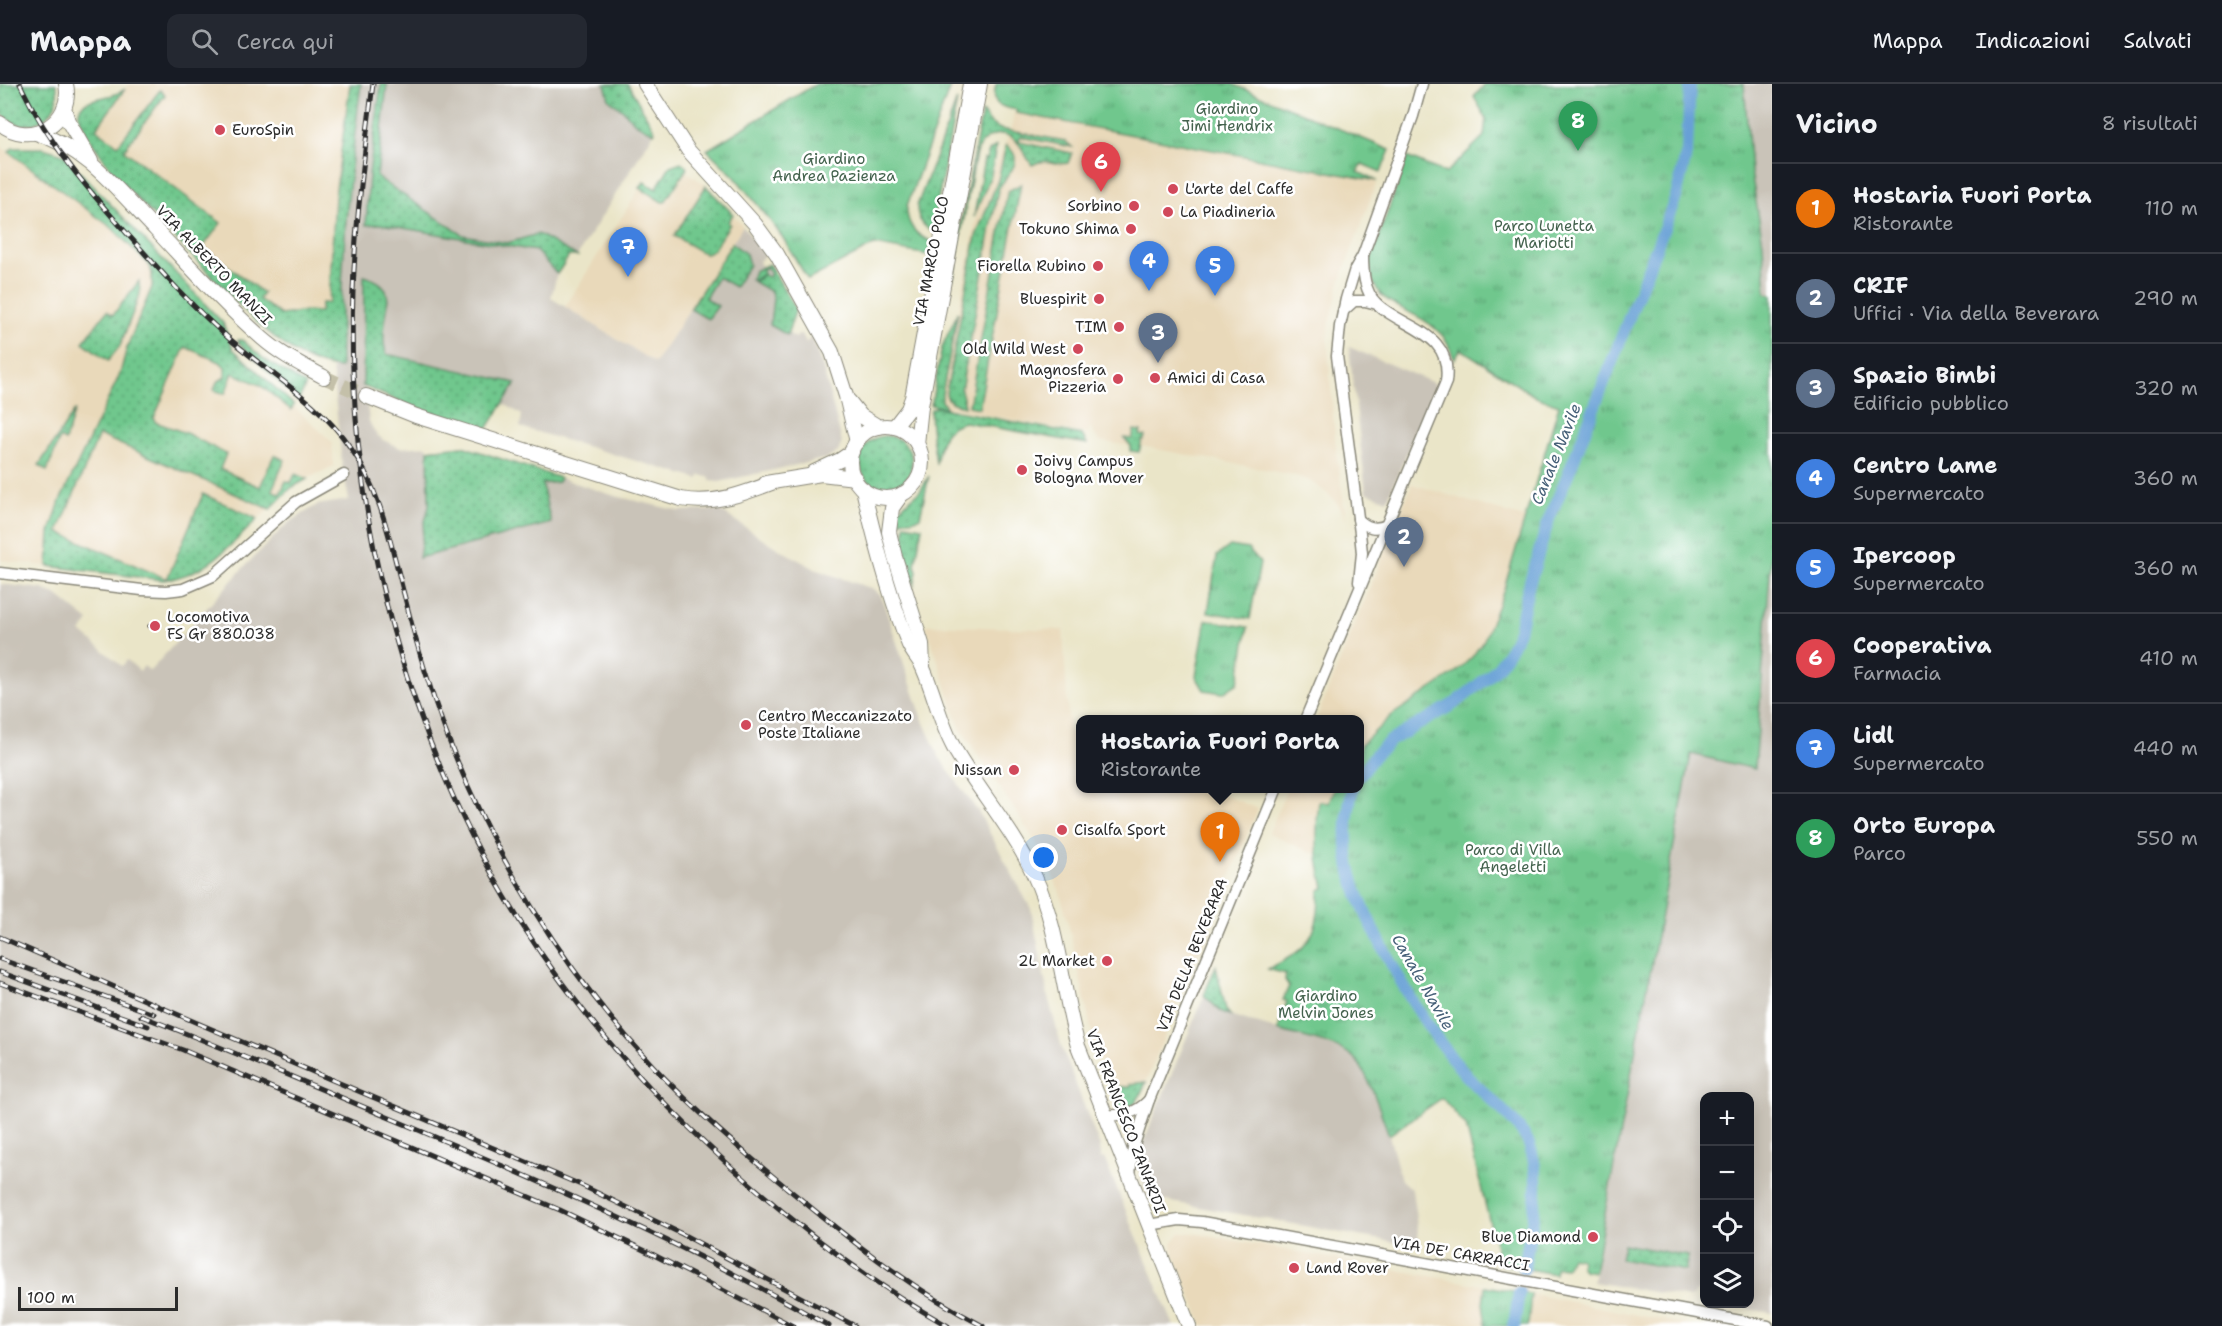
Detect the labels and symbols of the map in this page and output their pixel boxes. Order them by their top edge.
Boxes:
park label: Giardino Jimi Hendrix [1181,99,1273,136]
pin: 8 [1558,101,1598,151]
place label: EuroSpin [232,120,294,140]
marker: EuroSpin [213,123,227,137]
pin: 6 [1082,142,1120,192]
park label: Giardino Andrea Pazienza [772,149,896,186]
place label: L'arte del Caffe [1185,179,1294,199]
marker: L'arte del Caffe [1166,182,1180,196]
street label: VIA MARCO POLO [909,194,953,328]
place label: Sorbino [1067,196,1122,216]
marker: Sorbino [1127,199,1141,213]
street label: VIA ALBERTO MANZI [152,201,276,329]
place label: La Piadineria [1180,202,1276,222]
marker: La Piadineria [1161,205,1175,219]
park label: Parco Lunetta Mariotti [1494,216,1595,253]
place label: Tokuno Shima [1019,219,1120,239]
marker: Tokuno Shima [1124,222,1138,236]
pin: 7 [608,228,648,277]
pin: 4 [1130,242,1168,291]
pin: 5 [1196,246,1234,296]
place label: Fiorella Rubino [977,256,1086,276]
marker: Fiorella Rubino [1091,259,1105,273]
place label: Bluespirit [1020,289,1087,309]
marker: Bluespirit [1092,292,1106,306]
pin: 3 [1138,314,1178,363]
place label: TIM [1075,317,1107,337]
marker: TIM [1112,320,1126,334]
place label: Old Wild West [963,339,1066,359]
marker: Old Wild West [1071,342,1085,356]
place label: Magnosfera Pizzeria [1020,360,1107,397]
place label: Amici di Casa [1167,368,1265,388]
marker: Amici di Casa [1148,371,1162,385]
marker: Magnosfera Pizzeria [1111,372,1125,386]
water label: Canale Navile [1526,400,1586,508]
place label: Joivy Campus Bologna Mover [1034,451,1144,488]
marker: Joivy Campus Bologna Mover [1015,463,1029,477]
pin: 2 [1384,518,1424,567]
place label: Locomotiva FS Gr 880.038 [167,607,275,644]
marker: Locomotiva FS Gr 880.038 [148,619,162,633]
place label: Centro Meccanizzato Poste Italiane [758,706,912,743]
marker: Centro Meccanizzato Poste Italiane [739,718,753,732]
place label: Nissan [954,760,1002,780]
marker: Nissan [1007,763,1021,777]
pin: 1 [1200,812,1240,862]
place label: Cisalfa Sport [1074,820,1166,840]
marker: Cisalfa Sport [1055,823,1069,837]
park label: Parco di Villa Angeletti [1465,840,1562,877]
your location [1029,843,1058,872]
street label: VIA DELLA BEVERARA [1152,875,1232,1035]
water label: Canale Navile [1387,930,1459,1034]
place label: 2L Market [1018,951,1095,971]
marker: 2L Market [1100,954,1114,968]
park label: Giardino Melvin Jones [1278,986,1374,1023]
street label: VIA FRANCESCO ZANARDI [1082,1026,1170,1216]
place label: Blue Diamond [1482,1227,1581,1247]
marker: Blue Diamond [1586,1230,1600,1244]
street label: VIA DE' CARRACCI [1391,1232,1531,1276]
place label: Land Rover [1306,1258,1389,1278]
marker: Land Rover [1287,1261,1301,1275]
scale bar [18,1284,178,1312]

